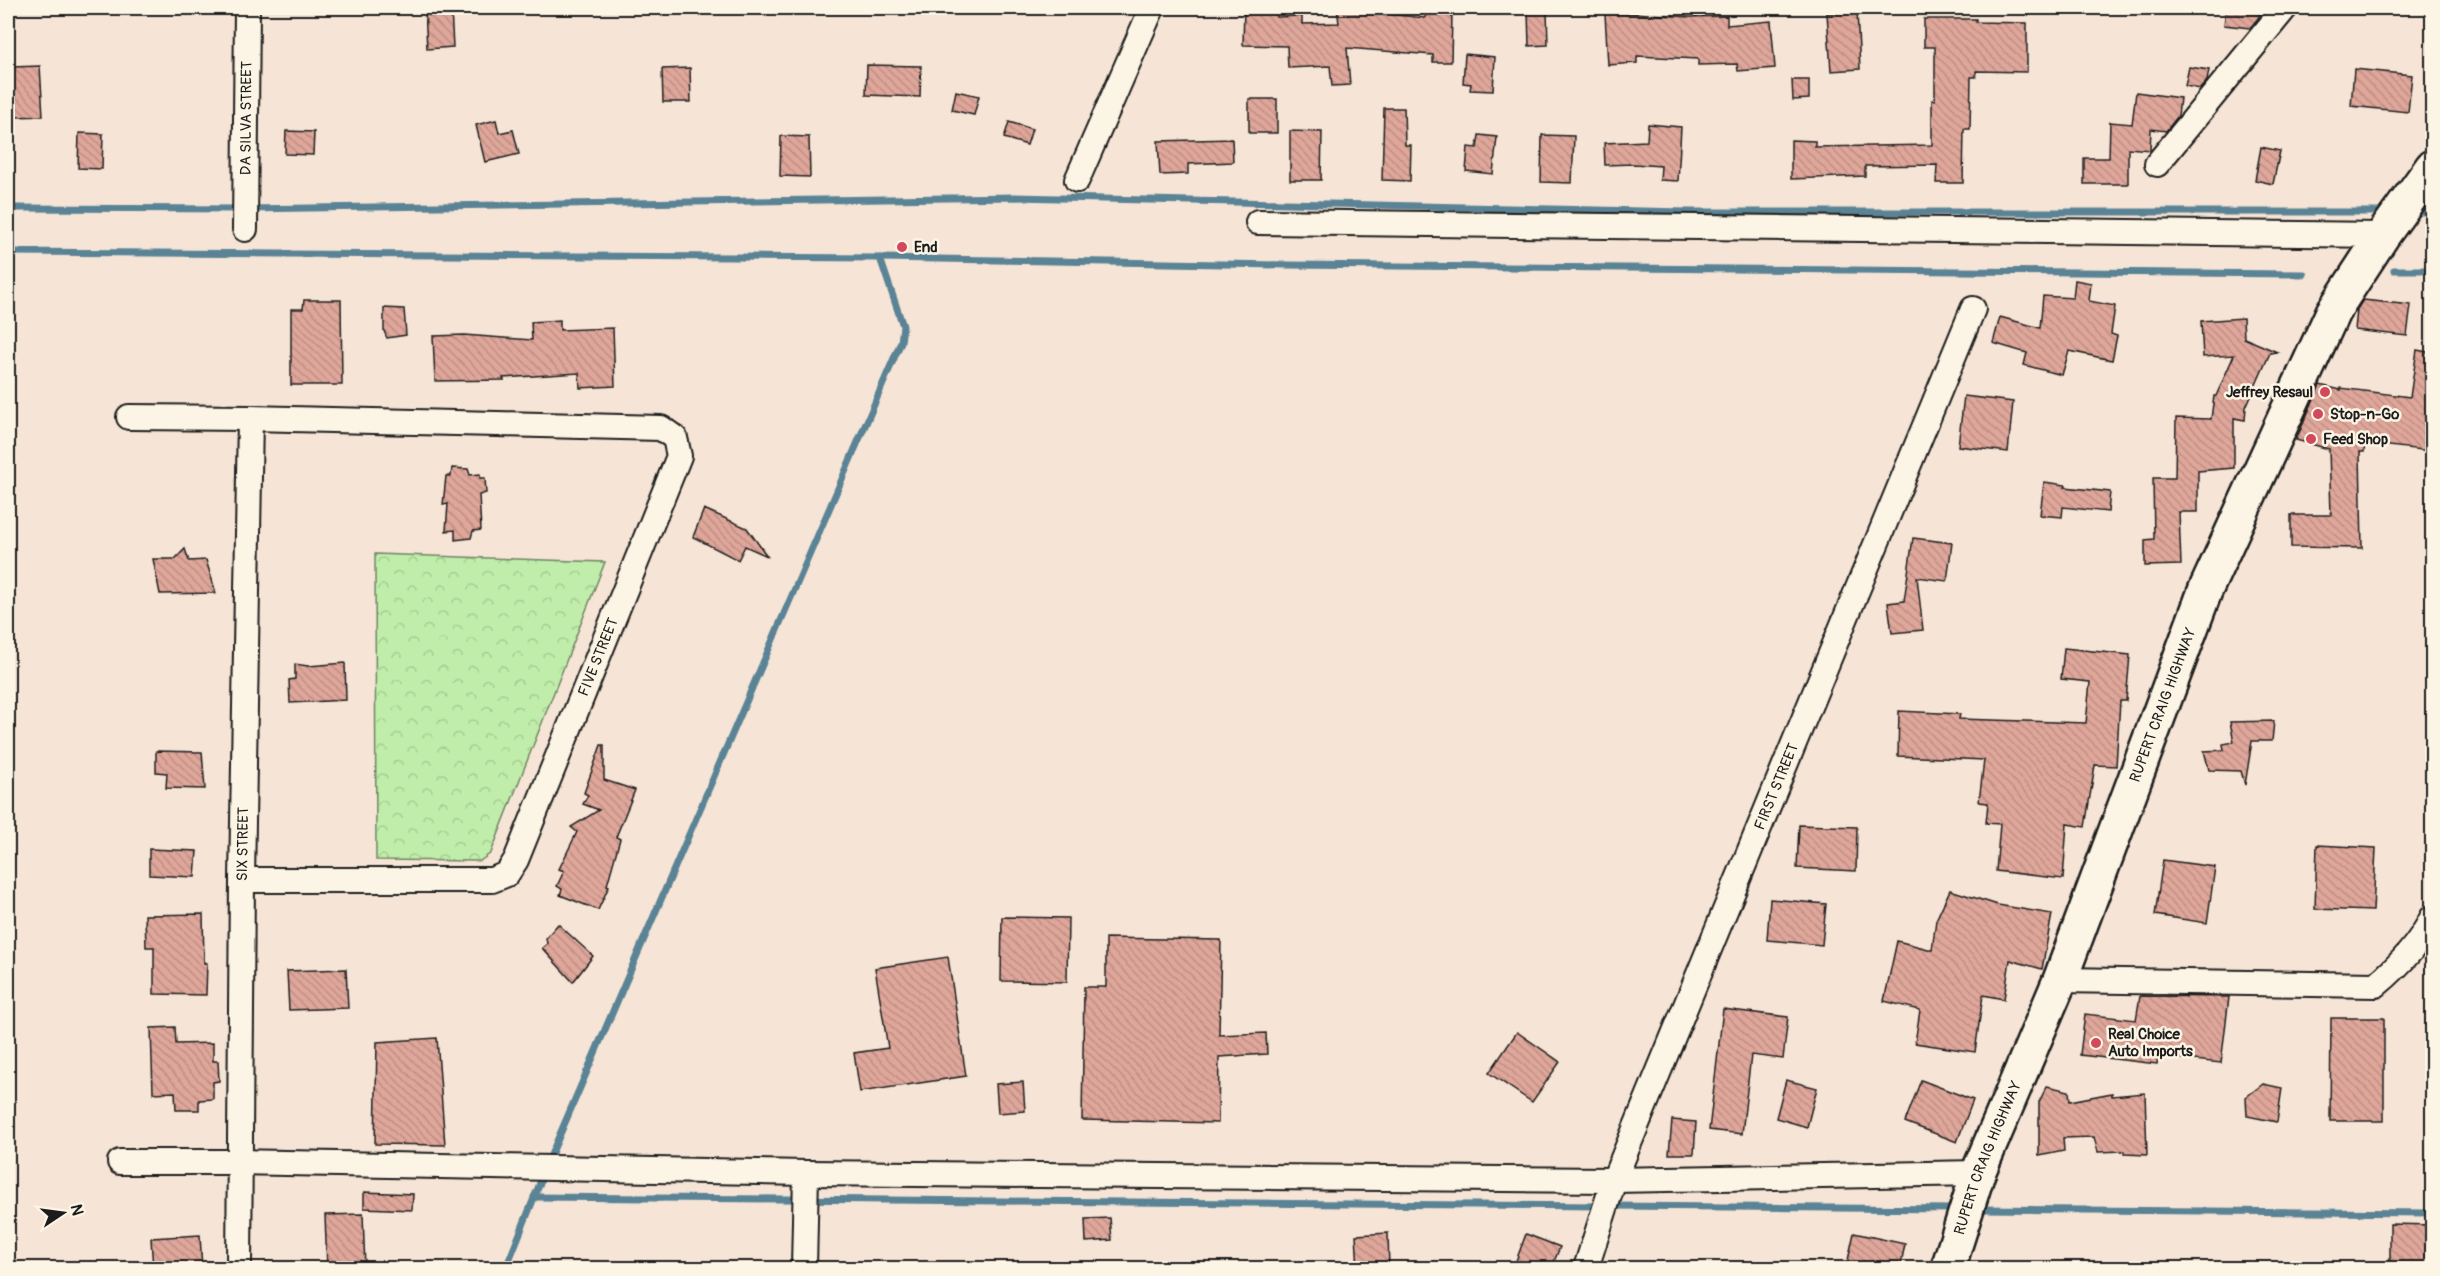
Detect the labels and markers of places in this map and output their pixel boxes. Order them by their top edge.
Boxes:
place label: End [914,238,938,257]
marker: End [895,240,909,254]
place label: Jeffrey Resaul [2226,383,2313,402]
marker: Jeffrey Resaul [2318,385,2332,399]
place label: Stop-n-Go [2330,405,2399,424]
marker: Stop-n-Go [2311,407,2325,421]
place label: Feed Shop [2323,430,2388,449]
marker: Feed Shop [2304,432,2318,446]
place label: Real Choice Auto Imports [2108,1025,2193,1061]
marker: Real Choice Auto Imports [2089,1036,2103,1050]

